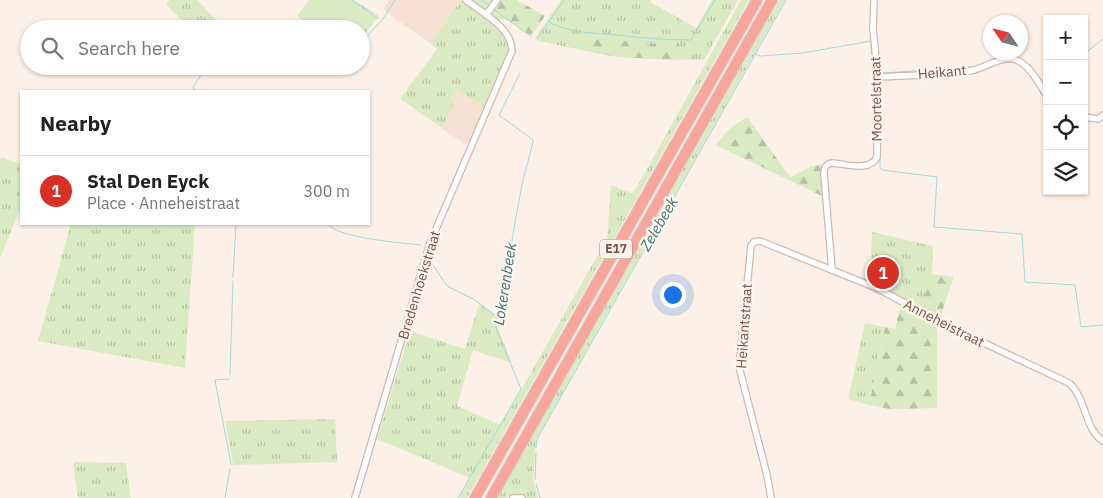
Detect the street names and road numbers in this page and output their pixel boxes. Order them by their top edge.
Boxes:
street label: Moortelstraat [866,56,886,142]
street label: Heikant [917,61,967,83]
street label: Bredenhoekstraat [394,228,444,342]
road number: E17 [600,240,632,258]
street label: Heikantstraat [732,283,756,369]
street label: Anneheistraat [901,295,987,351]

